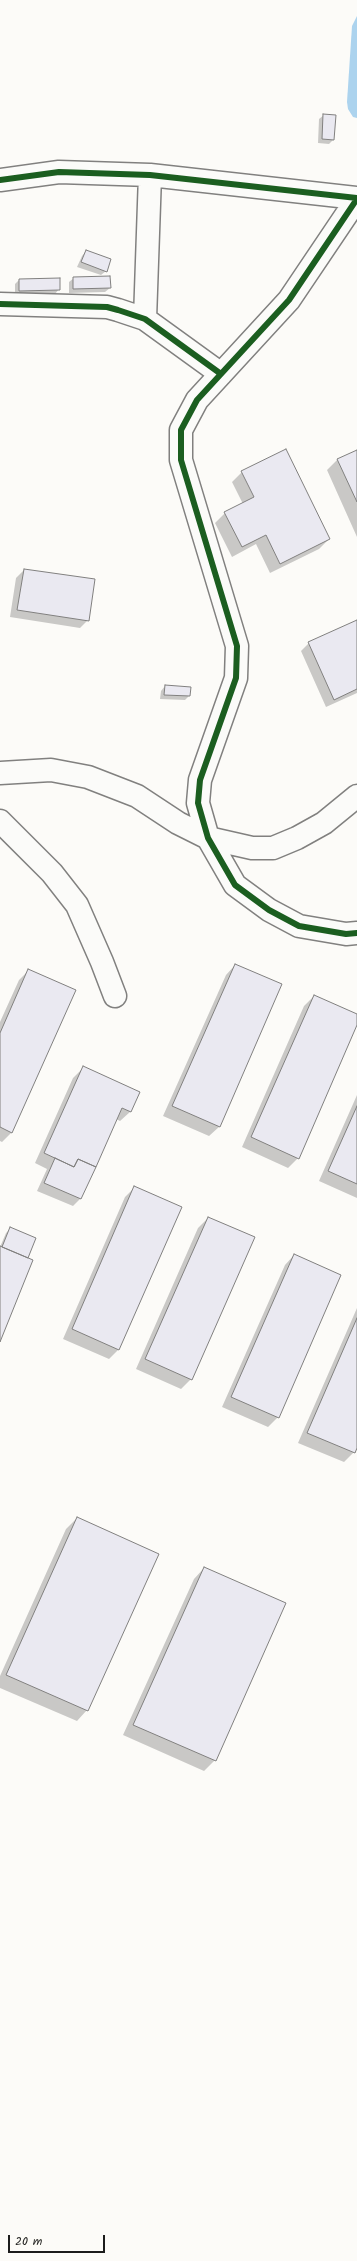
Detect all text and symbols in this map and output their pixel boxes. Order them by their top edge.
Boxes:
scale bar [10,2227,107,2253]
text: 20 m [15,2232,42,2251]

